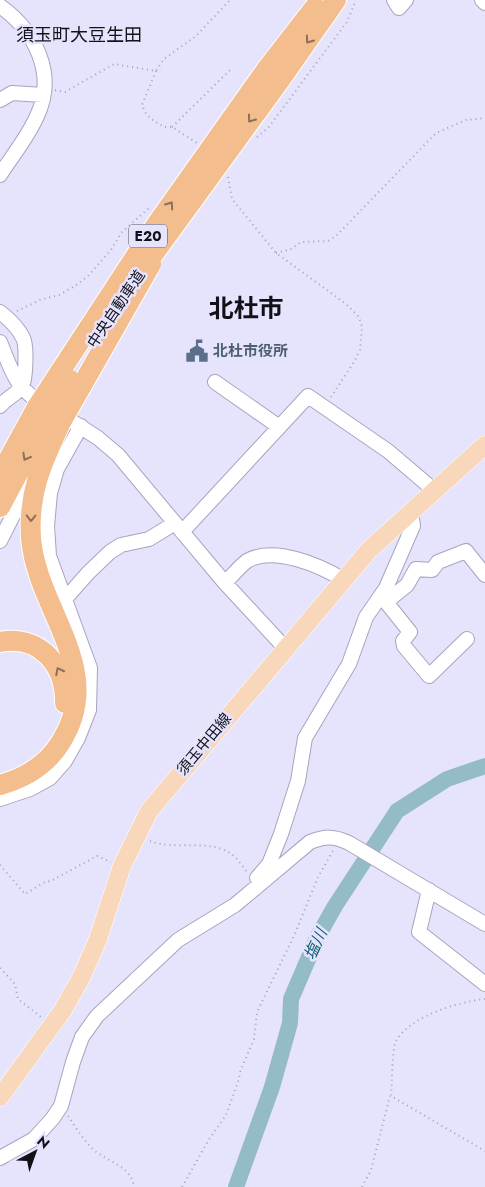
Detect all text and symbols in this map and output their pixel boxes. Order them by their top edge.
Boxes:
district label: 須玉町大豆生田 [16,22,142,48]
one-way arrow [306,34,315,44]
one-way arrow [248,113,257,123]
one-way arrow [164,202,173,211]
road number: E20 [129,225,167,248]
street label: 中央自動車道 [82,266,150,352]
district label: 北杜市 [208,290,284,326]
public building icon: 北杜市役所 [184,338,210,364]
place label: 北杜市役所 [213,340,288,362]
one-way arrow [22,452,32,461]
one-way arrow [26,514,36,522]
one-way arrow [55,667,65,676]
street label: 須玉中田線 [171,708,237,780]
water label: 塩川 [298,923,333,964]
north arrow [10,1127,60,1177]
text: N [33,1131,54,1153]

